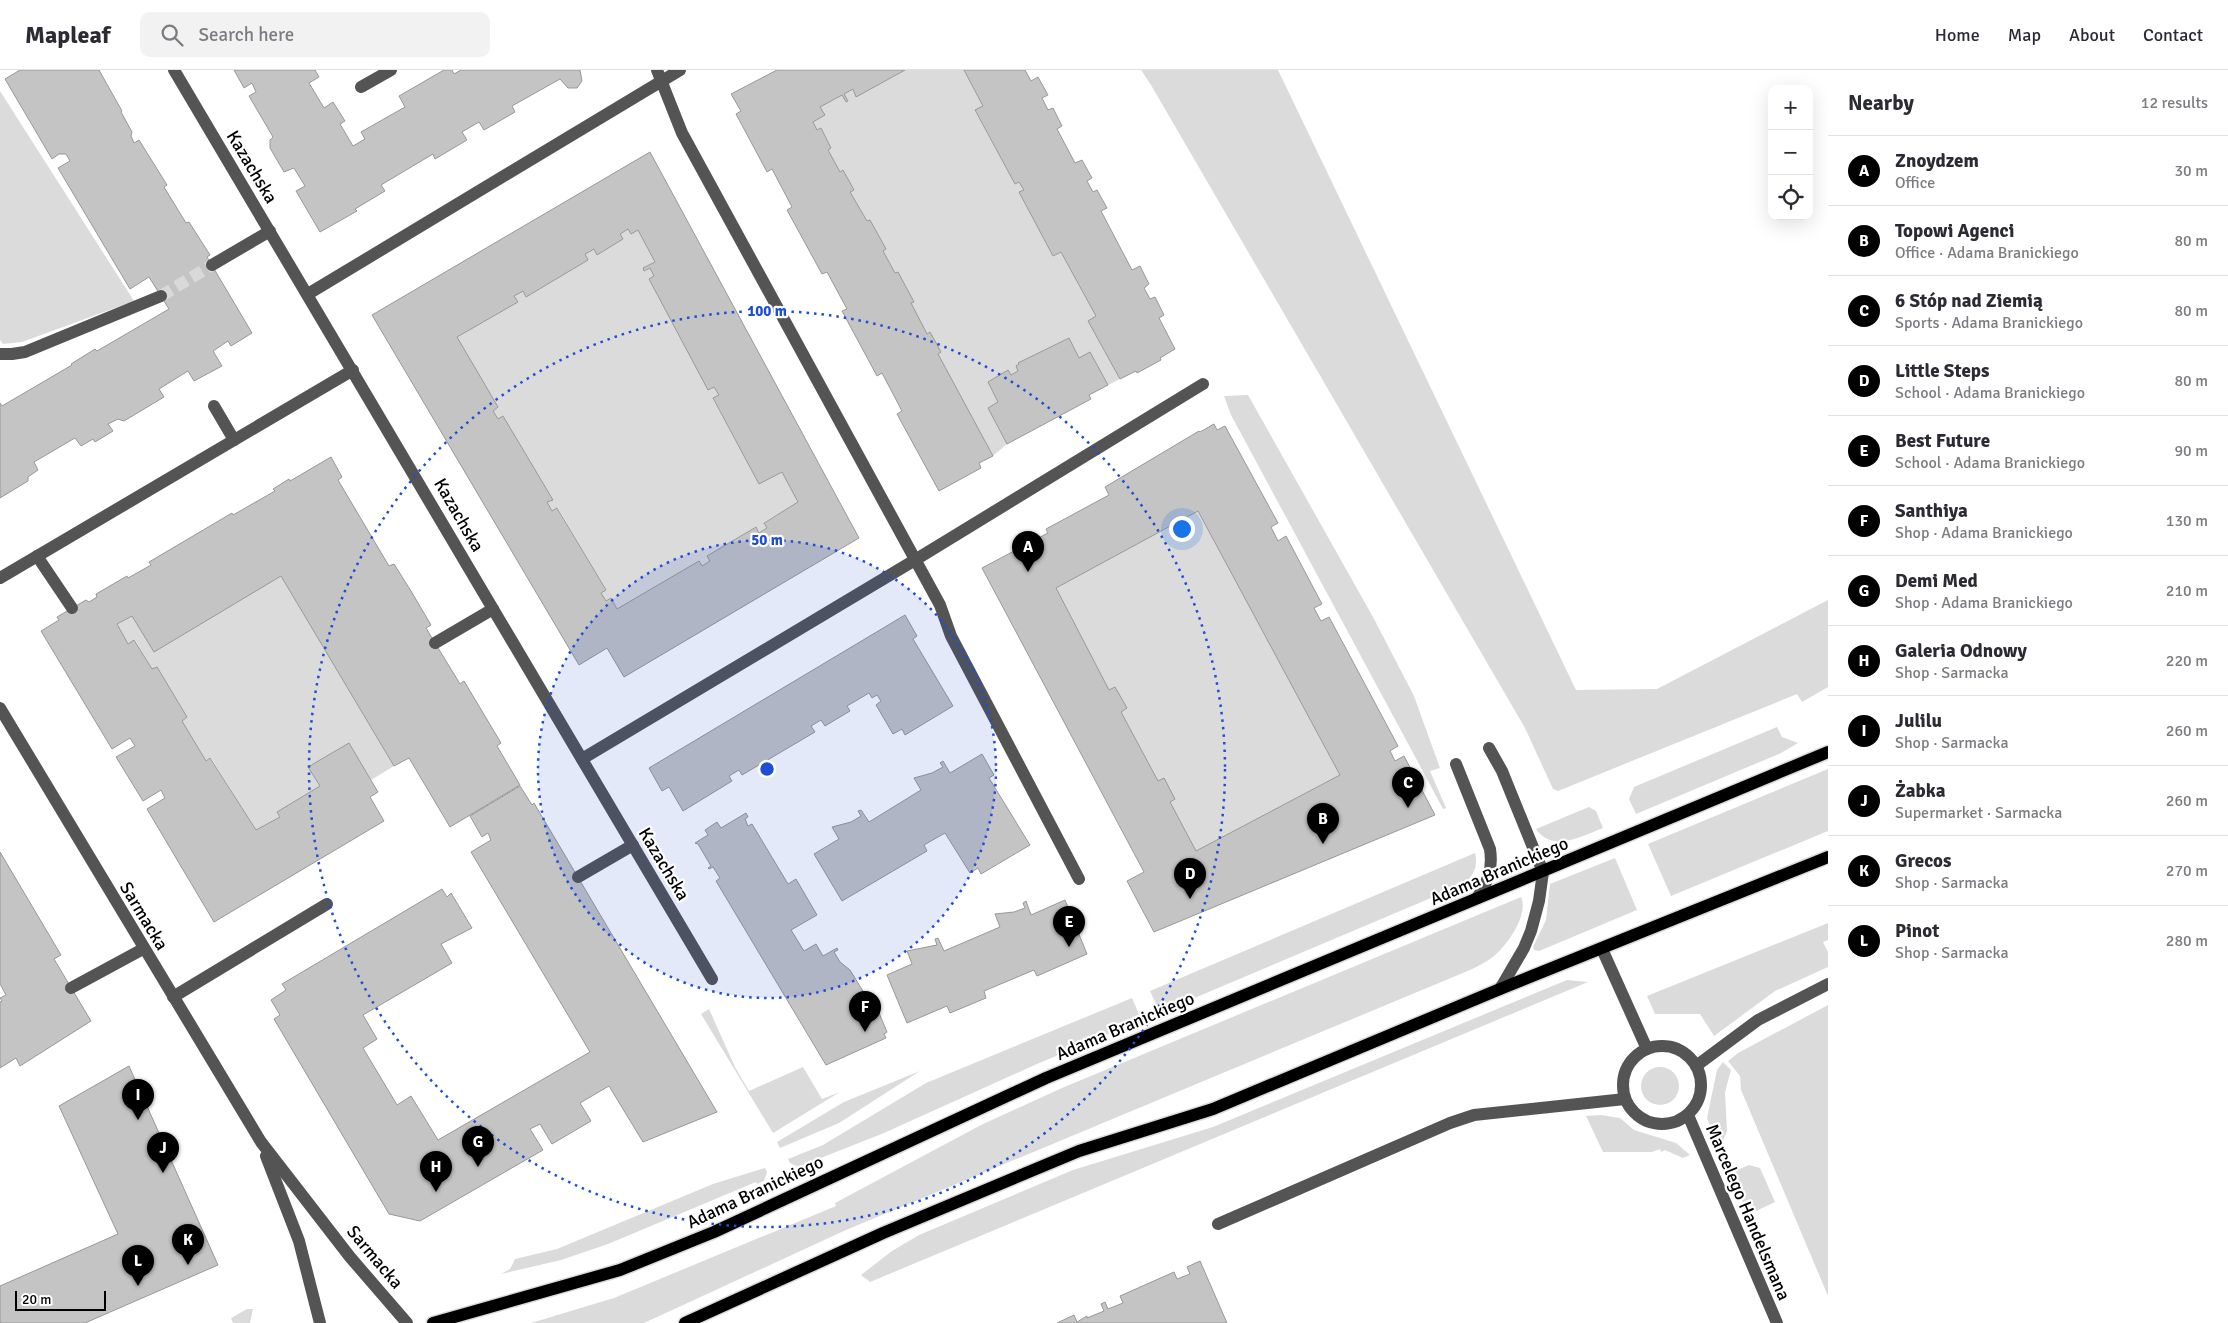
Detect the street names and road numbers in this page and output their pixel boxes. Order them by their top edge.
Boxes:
street label: Kazachska [222,127,282,207]
street label: Kazachska [429,474,489,556]
street label: Kazachska [634,824,694,904]
street label: Adama Branickiego [1427,832,1571,910]
street label: Sarmacka [115,878,173,954]
street label: Adama Branickiego [1053,987,1197,1065]
street label: Marcelego Handelsmana [1701,1120,1795,1304]
street label: Adama Branickiego [683,1151,827,1233]
street label: Sarmacka [342,1221,408,1293]

